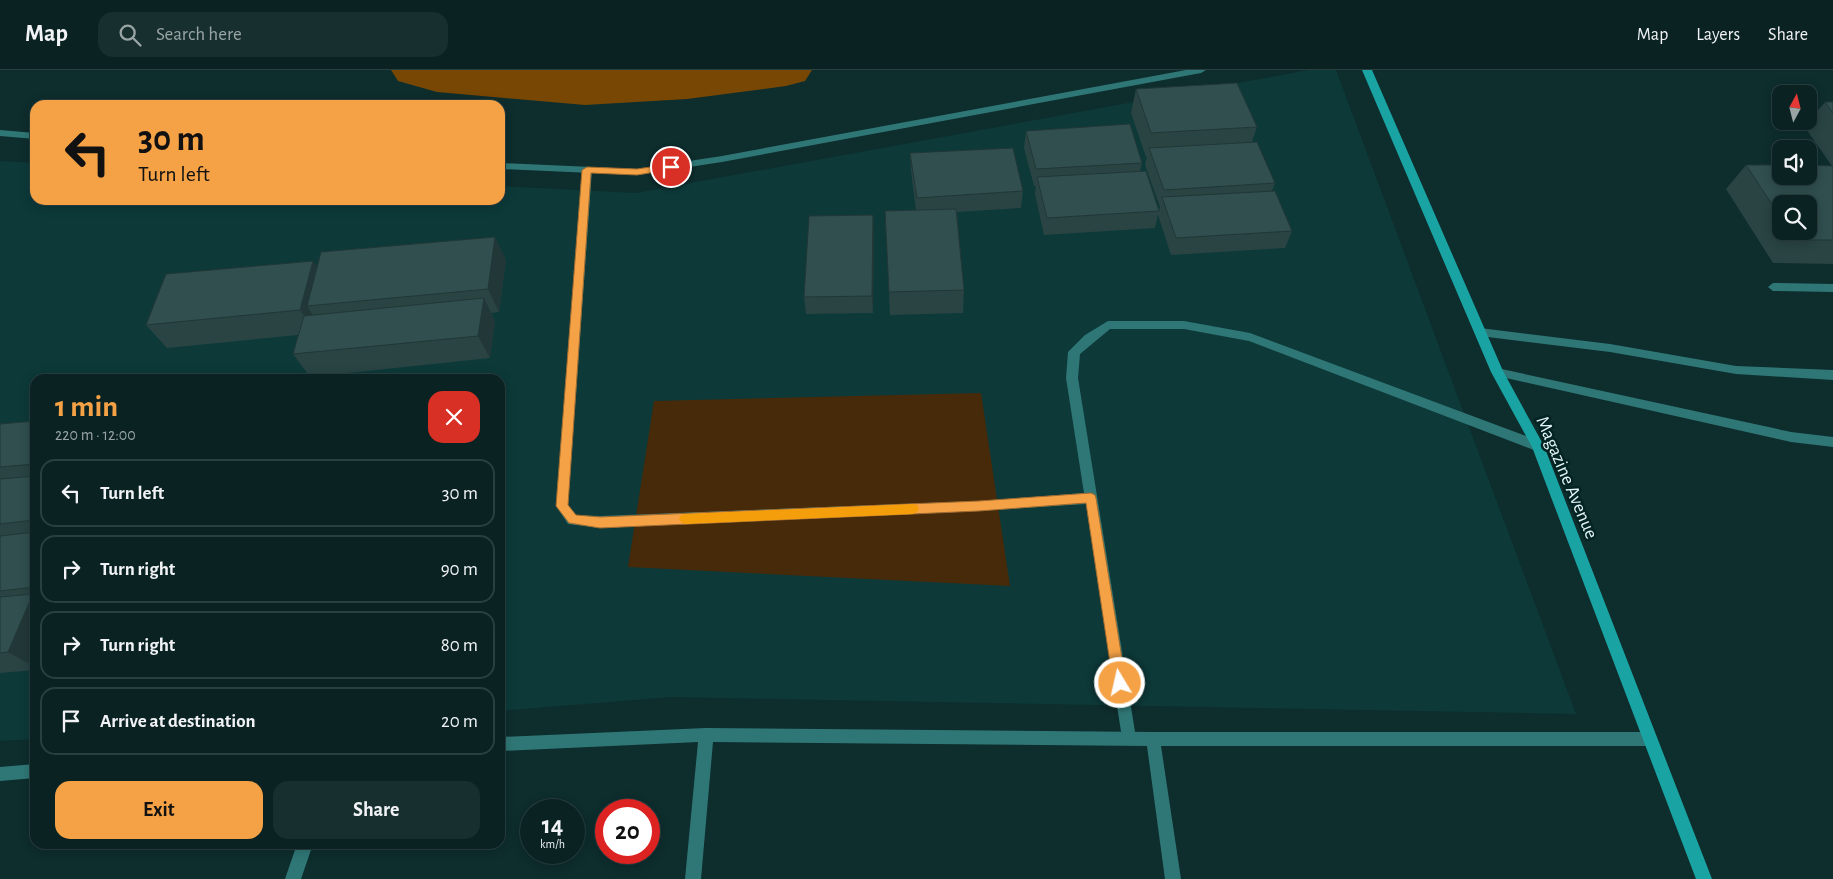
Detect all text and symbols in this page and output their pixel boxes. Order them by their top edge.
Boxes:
search box [98,12,448,57]
icon: search [116,21,144,49]
text: Map [25,22,68,46]
text: Search here [156,25,242,44]
text: Map [1637,26,1668,44]
text: Layers [1696,26,1740,44]
text: Share [1768,26,1808,44]
north arrow [1772,85,1818,130]
map controls [1772,85,1817,240]
icon: left [55,120,120,185]
text: 30 m [138,122,205,157]
button: sound [1772,140,1817,185]
pin [650,146,692,188]
icon: arrive [657,153,685,181]
text: Turn left [138,163,210,185]
button: search [1772,195,1817,240]
button: close [428,391,480,443]
text: 1 min [55,392,118,422]
street label: Magazine Avenue [1532,414,1601,542]
text: 220 m · 12:00 [55,427,136,443]
icon: left [57,479,85,507]
text: Turn left [100,484,164,503]
text: 30 m [442,484,478,503]
icon: right [57,555,85,583]
text: Turn right [100,560,175,579]
text: 90 m [441,560,478,579]
icon: right [57,631,85,659]
text: Turn right [100,636,175,655]
text: 80 m [441,636,478,655]
position arrow [1093,656,1145,708]
icon: arrive [57,707,85,735]
text: Arrive at destination [100,712,256,731]
text: 20 m [441,712,478,731]
button: Exit [55,781,263,839]
button: Share [273,781,480,839]
speed limit sign: 20 [595,799,660,864]
text: 14 [542,813,563,838]
text: km/h [540,838,565,850]

